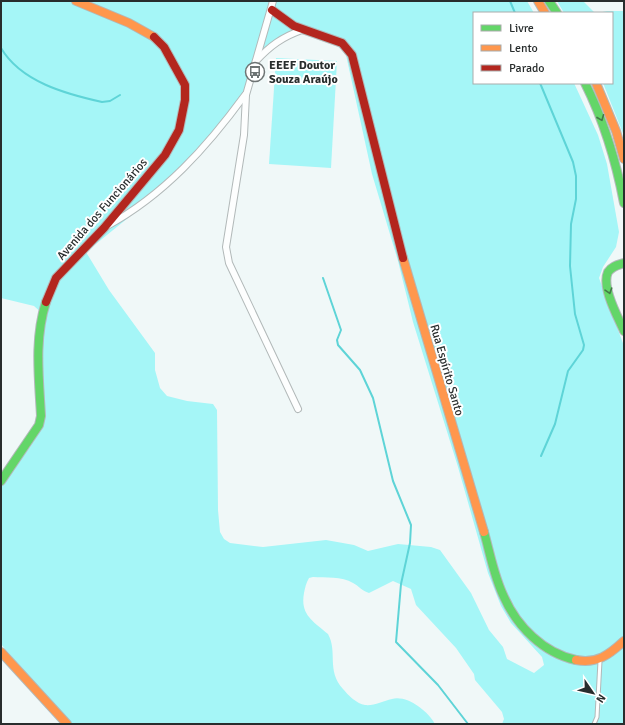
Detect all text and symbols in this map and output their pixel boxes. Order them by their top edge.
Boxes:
legend [473,12,613,84]
text: Livre [509,21,534,36]
text: Lento [509,41,538,56]
place label: EEEF Doutor Souza Araújo [269,58,338,87]
bus stop icon: EEEF Doutor Souza Araújo [244,61,266,83]
text: Parado [509,61,545,76]
one-way arrow [597,115,605,122]
street label: Avenida dos Funcionários [54,155,151,263]
one-way arrow [604,288,612,295]
street label: Rua Espírito Santo [426,323,467,418]
north arrow [573,673,613,713]
text: N [593,692,608,705]

